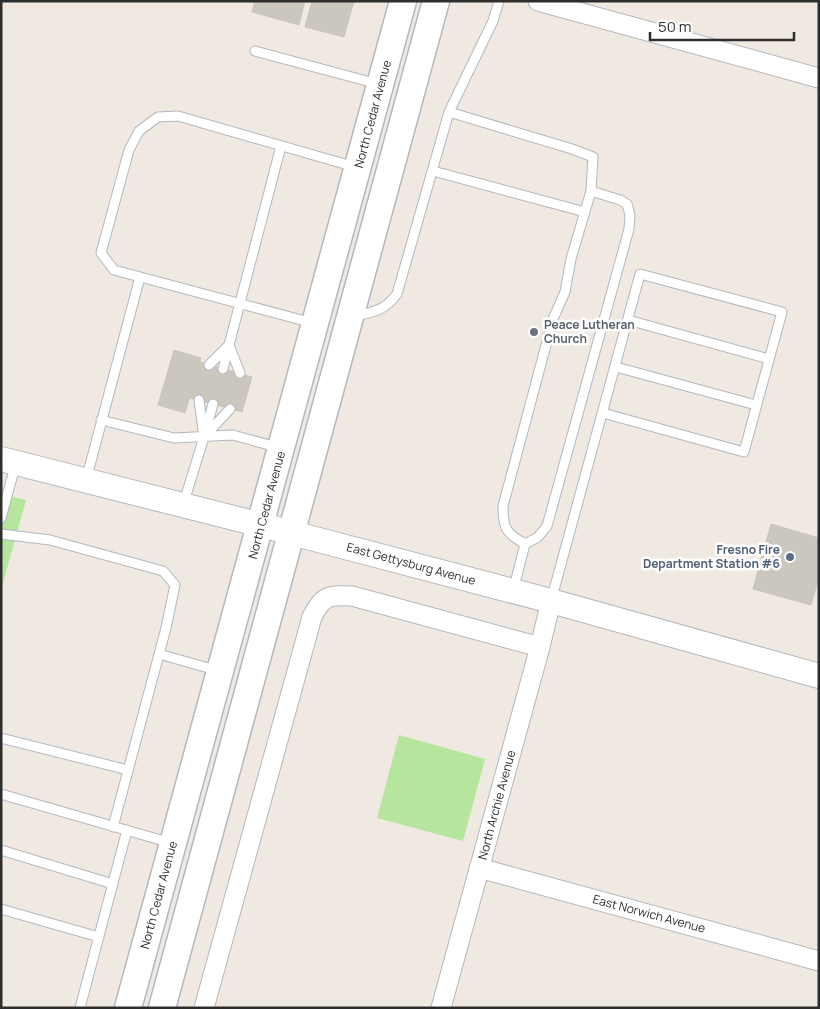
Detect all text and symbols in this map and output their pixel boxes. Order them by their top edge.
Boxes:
scale bar [650,10,794,42]
text: 50 m [658,16,692,37]
street label: North Cedar Avenue [350,58,395,170]
place label: Peace Lutheran Church [544,316,635,347]
marker: Peace Lutheran Church [528,326,540,338]
street label: North Cedar Avenue [244,449,289,561]
street label: East Gettysburg Avenue [345,538,478,589]
place label: Fresno Fire Department Station #6 [643,541,780,572]
marker: Fresno Fire Department Station #6 [784,551,796,563]
street label: North Archie Avenue [474,748,519,862]
street label: North Cedar Avenue [136,839,181,951]
street label: East Norwich Avenue [591,890,707,937]

